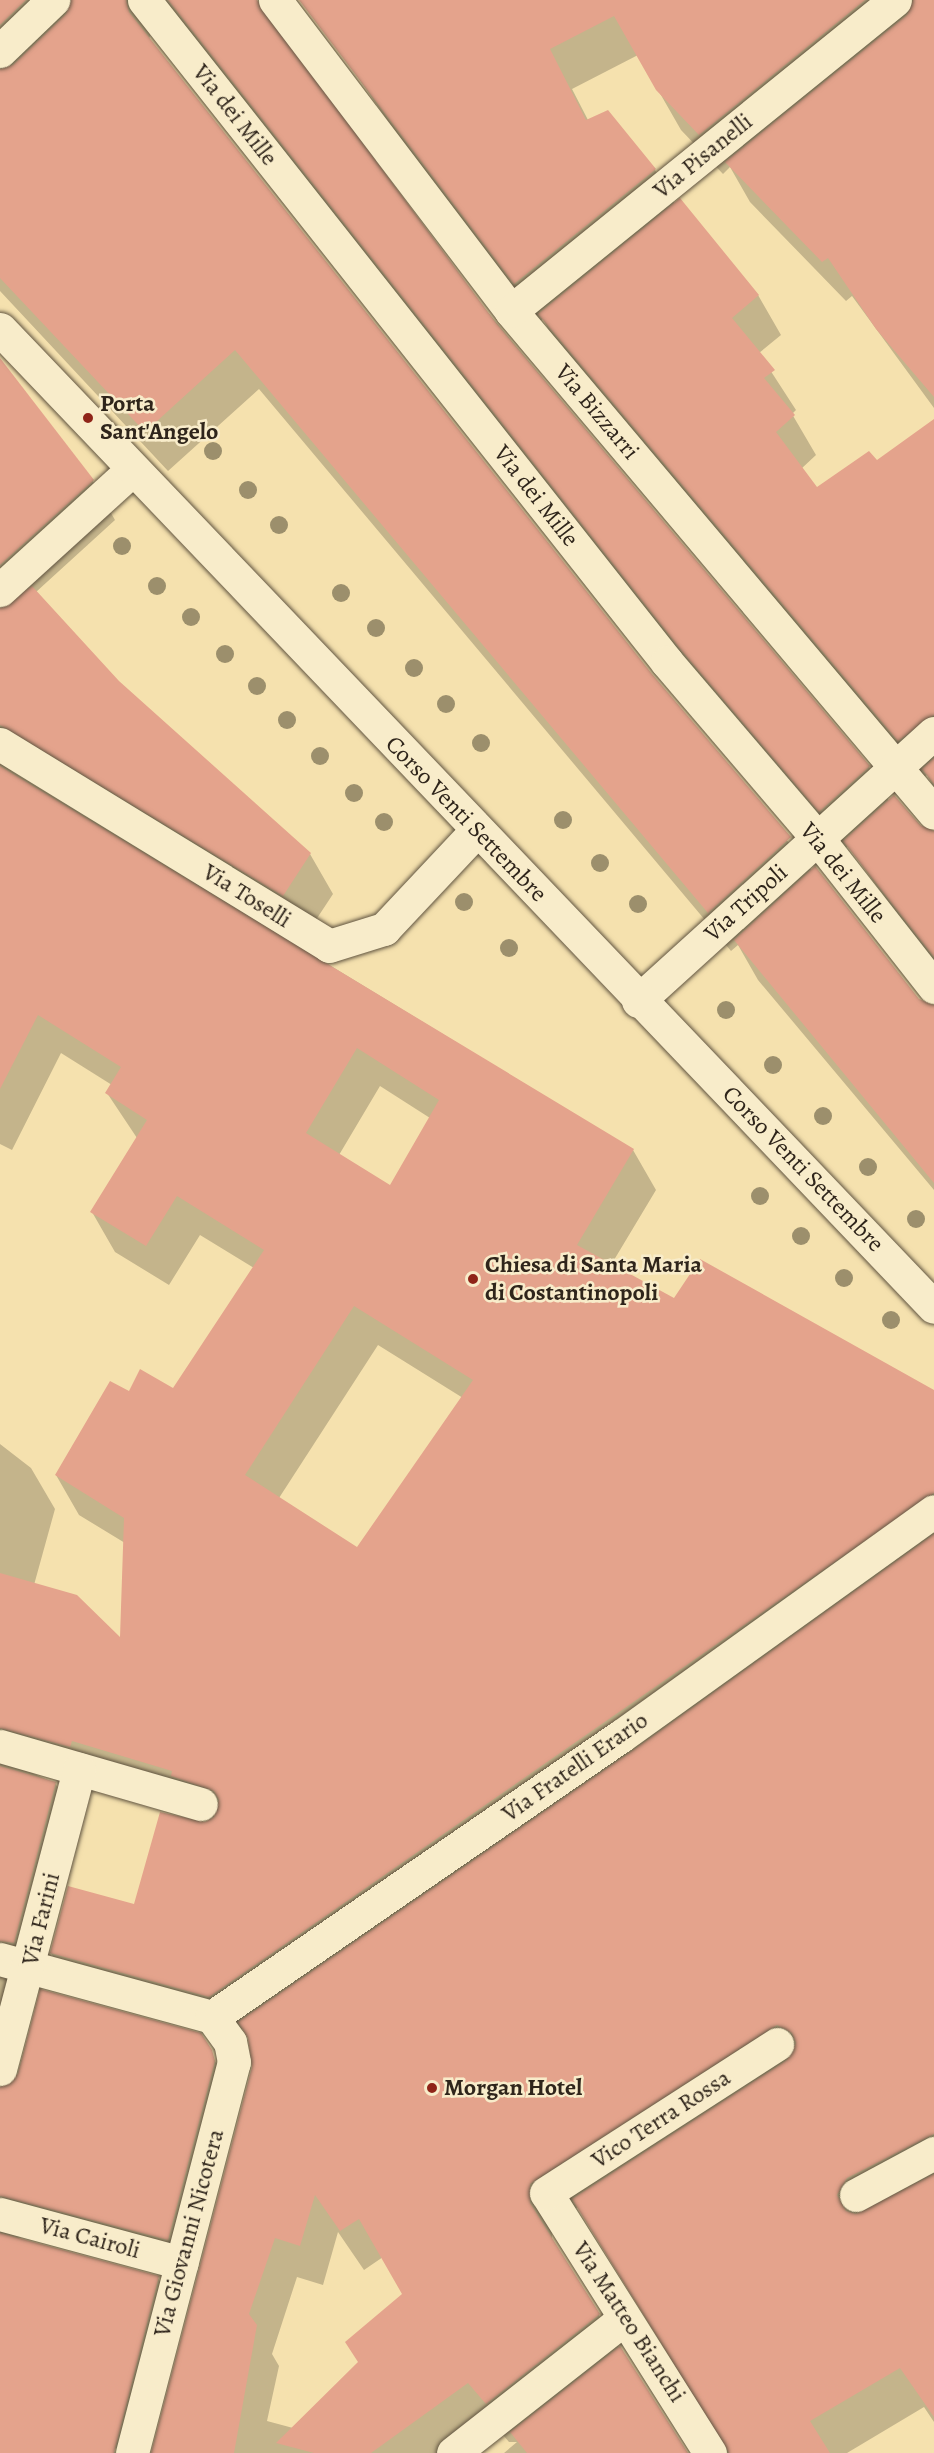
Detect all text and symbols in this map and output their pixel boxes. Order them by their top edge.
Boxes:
street label: Via dei Mille [186,59,284,171]
street label: Via Pisanelli [648,107,758,205]
street label: Via Bizzarri [549,358,645,466]
place label: Porta Sant'Angelo [100,390,218,446]
marker: Porta Sant'Angelo [81,411,95,425]
street label: Via dei Mille [487,440,585,552]
street label: Corso Venti Settembre [379,730,553,908]
street label: Via dei Mille [794,817,892,929]
street label: Via Toselli [197,858,297,934]
street label: Via Tripoli [698,858,794,948]
street label: Corso Venti Settembre [716,1080,890,1258]
place label: Chiesa di Santa Maria di Costantinopoli [485,1251,702,1307]
marker: Chiesa di Santa Maria di Costantinopoli [466,1272,480,1286]
street label: Via Fratelli Erario [496,1706,654,1828]
street label: Via Farini [16,1870,66,1968]
street label: Vico Terra Rossa [586,2063,736,2175]
place label: Morgan Hotel [444,2074,582,2102]
marker: Morgan Hotel [425,2081,439,2095]
street label: Via Giovanni Nicotera [147,2126,231,2340]
street label: Via Cairoli [37,2211,143,2265]
street label: Via Matteo Bianchi [566,2236,692,2408]

